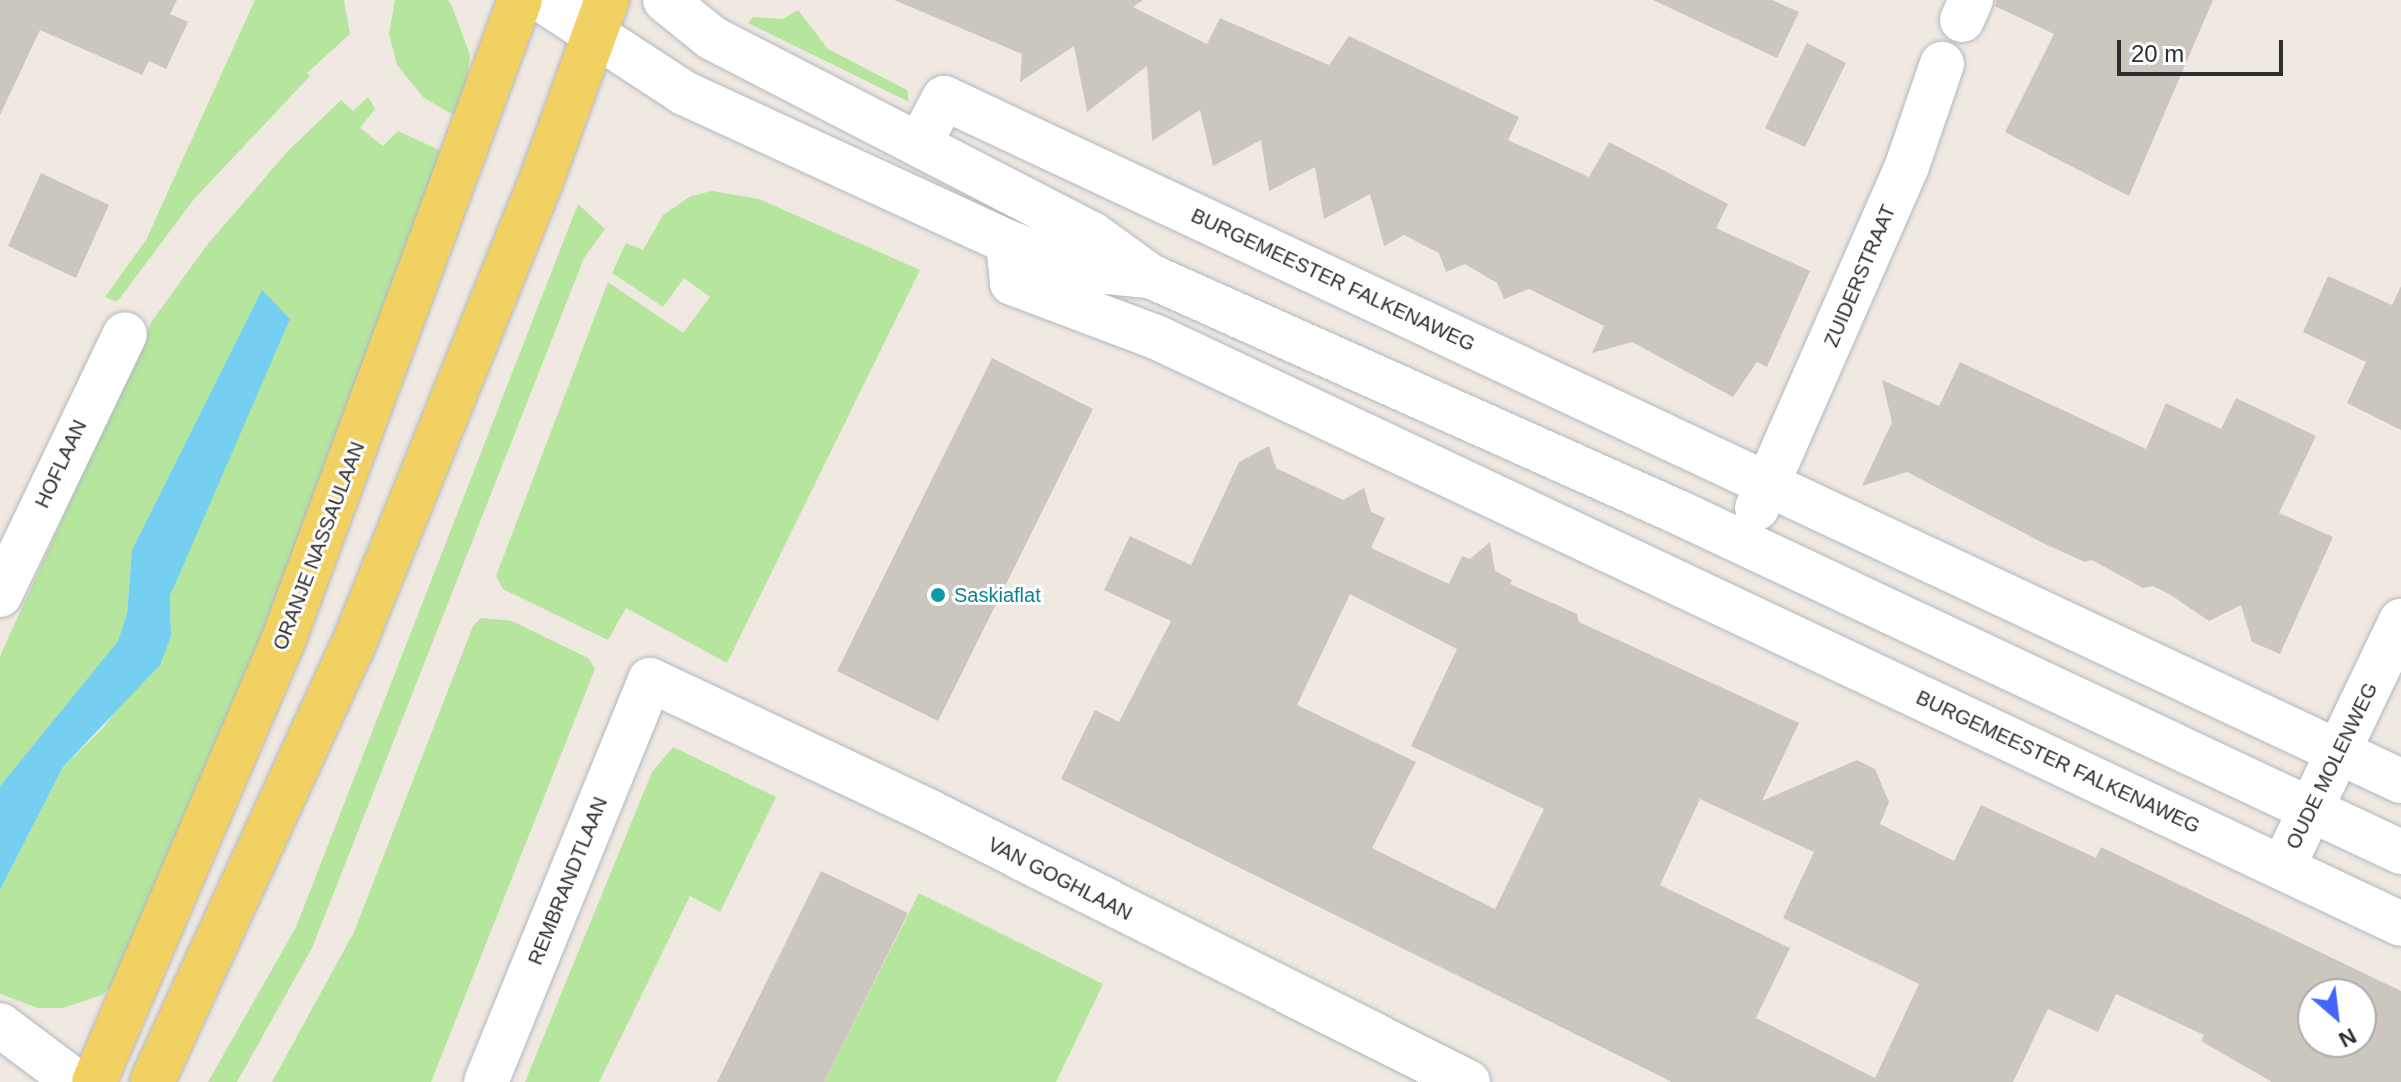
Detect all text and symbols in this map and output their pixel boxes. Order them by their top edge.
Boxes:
scale bar [2121,24,2287,74]
text: 20 m [2131,40,2184,67]
street label: ZUIDERSTRAAT [1819,201,1901,351]
street label: BURGEMEESTER FALKENAWEG [1187,204,1479,356]
street label: HOFLAAN [30,416,92,512]
street label: ORANJE NASSAULAAN [268,438,370,654]
place label: Saskiaflat [954,583,1041,607]
marker: Saskiaflat [929,586,947,604]
street label: OUDE MOLENWEG [2281,679,2383,853]
street label: BURGEMEESTER FALKENAWEG [1912,686,2204,838]
street label: REMBRANDTLAAN [523,794,613,968]
street label: VAN GOGHLAAN [984,832,1136,926]
north arrow [2297,978,2377,1058]
text: N [2335,1023,2360,1053]

